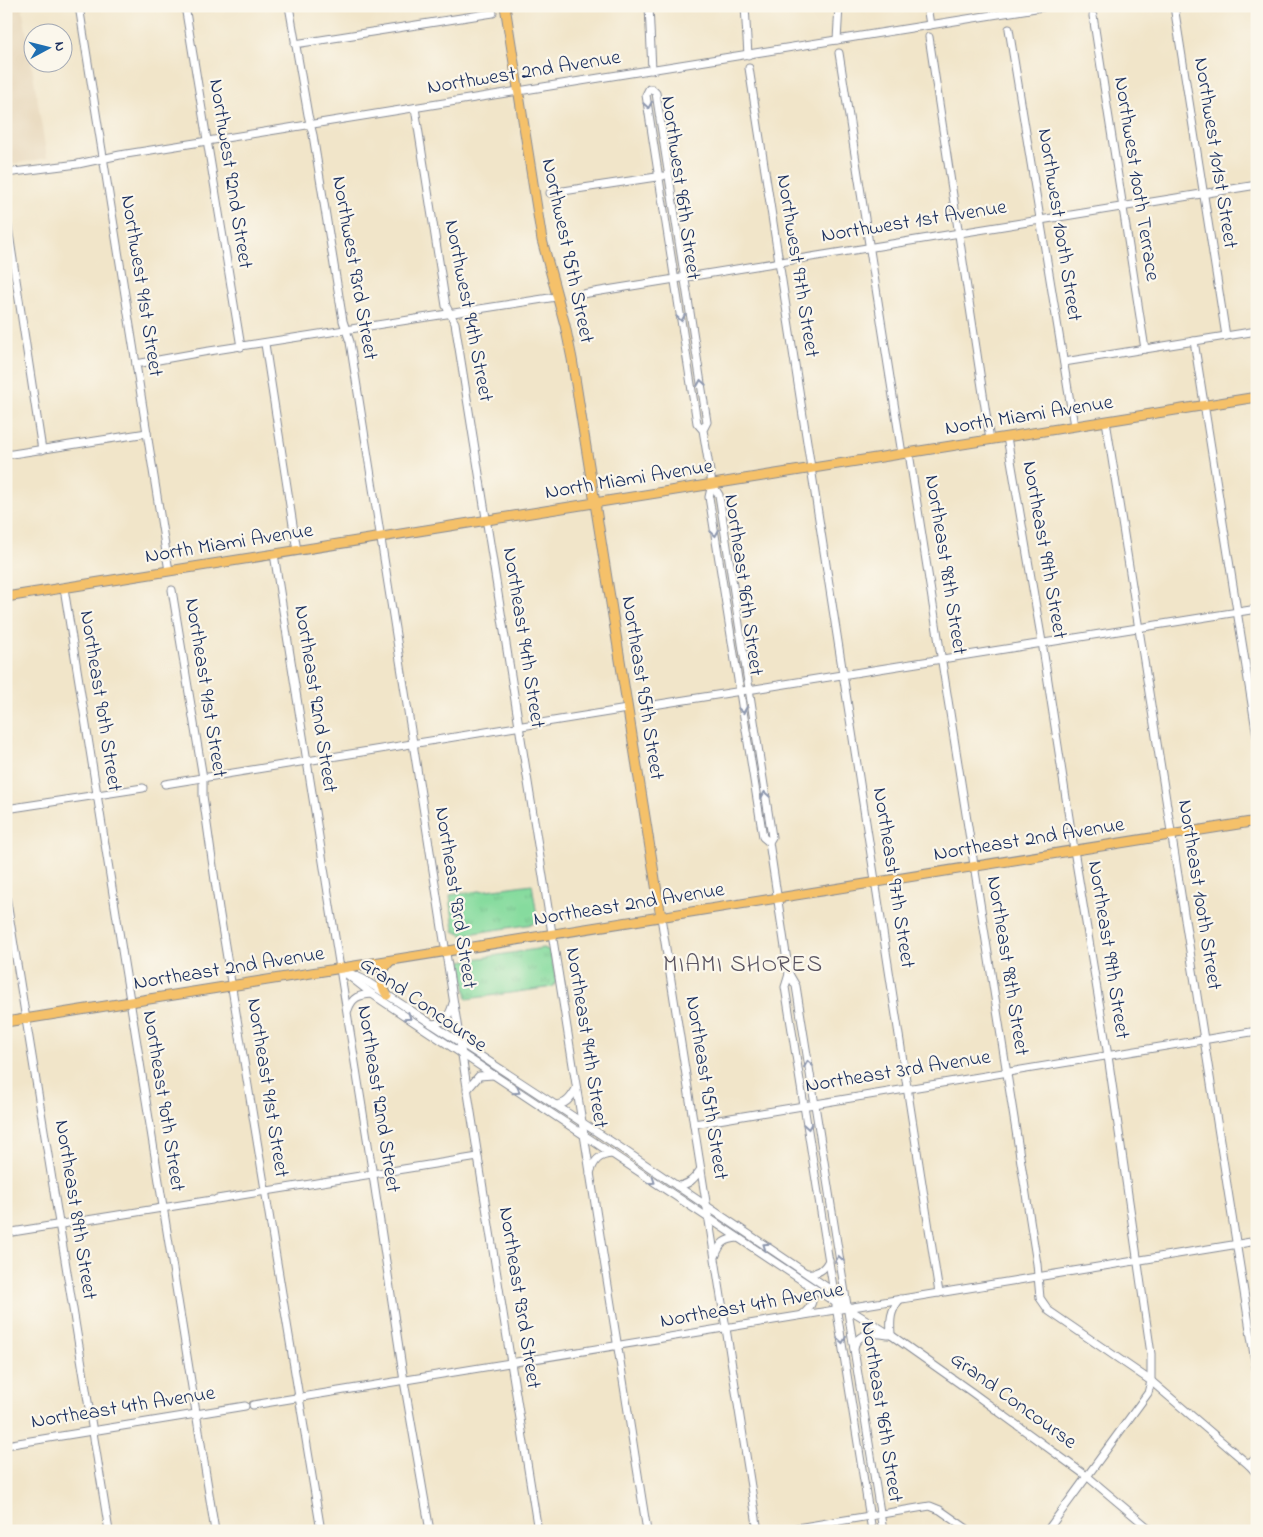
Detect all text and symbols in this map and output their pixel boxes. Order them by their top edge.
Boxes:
north arrow [22,22,72,72]
text: N [48,41,70,53]
street label: Northwest 2nd Avenue [425,43,623,103]
street label: Northwest 101st Street [1185,55,1245,251]
street label: Northwest 100th Terrace [1105,75,1167,284]
street label: Northwest 92nd Street [200,77,260,271]
street label: Northwest 96th Street [652,94,708,282]
one-way arrow [642,102,653,110]
street label: Northwest 100th Street [1029,126,1089,324]
street label: Northwest 95th Street [533,156,601,346]
street label: Northwest 97th Street [768,172,826,360]
street label: Northwest 93rd Street [323,174,385,362]
street label: Northwest 1st Avenue [819,192,1009,251]
street label: Northwest 91st Street [112,193,170,379]
street label: Northwest 94th Street [436,217,500,405]
one-way arrow [675,314,686,322]
one-way arrow [696,378,706,387]
street label: North Miami Avenue [943,388,1116,444]
street label: North Miami Avenue [543,452,716,508]
street label: Northeast 99th Street [1014,459,1074,641]
street label: Northeast 98th Street [916,473,974,657]
street label: Northeast 96th Street [715,492,771,678]
street label: North Miami Avenue [143,516,316,572]
one-way arrow [709,529,720,537]
street label: Northeast 94th Street [494,545,552,731]
street label: Northeast 95th Street [613,594,671,782]
street label: Northeast 91st Street [176,596,234,780]
street label: Northeast 92nd Street [285,603,345,795]
street label: Northeast 90th Street [71,608,129,794]
one-way arrow [737,707,748,715]
street label: Northeast 97th Street [864,785,922,971]
one-way arrow [761,791,771,799]
street label: Northeast 100th Street [1169,798,1229,992]
street label: Northeast 93rd Street [426,805,484,991]
street label: Northeast 2nd Avenue [931,810,1127,870]
street label: Northeast 99th Street [1079,859,1137,1041]
street label: Northeast 98th Street [978,874,1036,1058]
street label: Northeast 2nd Avenue [531,875,727,935]
street label: Northeast 2nd Avenue [131,939,327,999]
street label: Northeast 94th Street [557,945,615,1131]
district label: MIAMI SHORES [663,948,823,983]
street label: Grand Concourse [353,950,494,1061]
street label: Northeast 95th Street [677,994,735,1182]
street label: Northeast 91st Street [238,996,296,1180]
street label: Northeast 92nd Street [348,1003,408,1195]
street label: Northeast 90th Street [134,1008,192,1194]
one-way arrow [403,1011,412,1021]
street label: Northeast 3rd Avenue [803,1042,993,1101]
one-way arrow [804,1060,814,1069]
one-way arrow [511,1085,521,1094]
street label: Northeast 89th Street [46,1118,104,1302]
one-way arrow [802,1121,812,1130]
one-way arrow [646,1175,656,1184]
street label: Northeast 93rd Street [490,1205,548,1391]
one-way arrow [762,1243,771,1253]
one-way arrow [835,1255,845,1264]
street label: Northeast 4th Avenue [658,1275,847,1337]
street label: Northeast 96th Street [852,1319,910,1505]
one-way arrow [836,1335,846,1344]
street label: Grand Concourse [943,1345,1083,1458]
street label: Northeast 4th Avenue [29,1379,218,1437]

